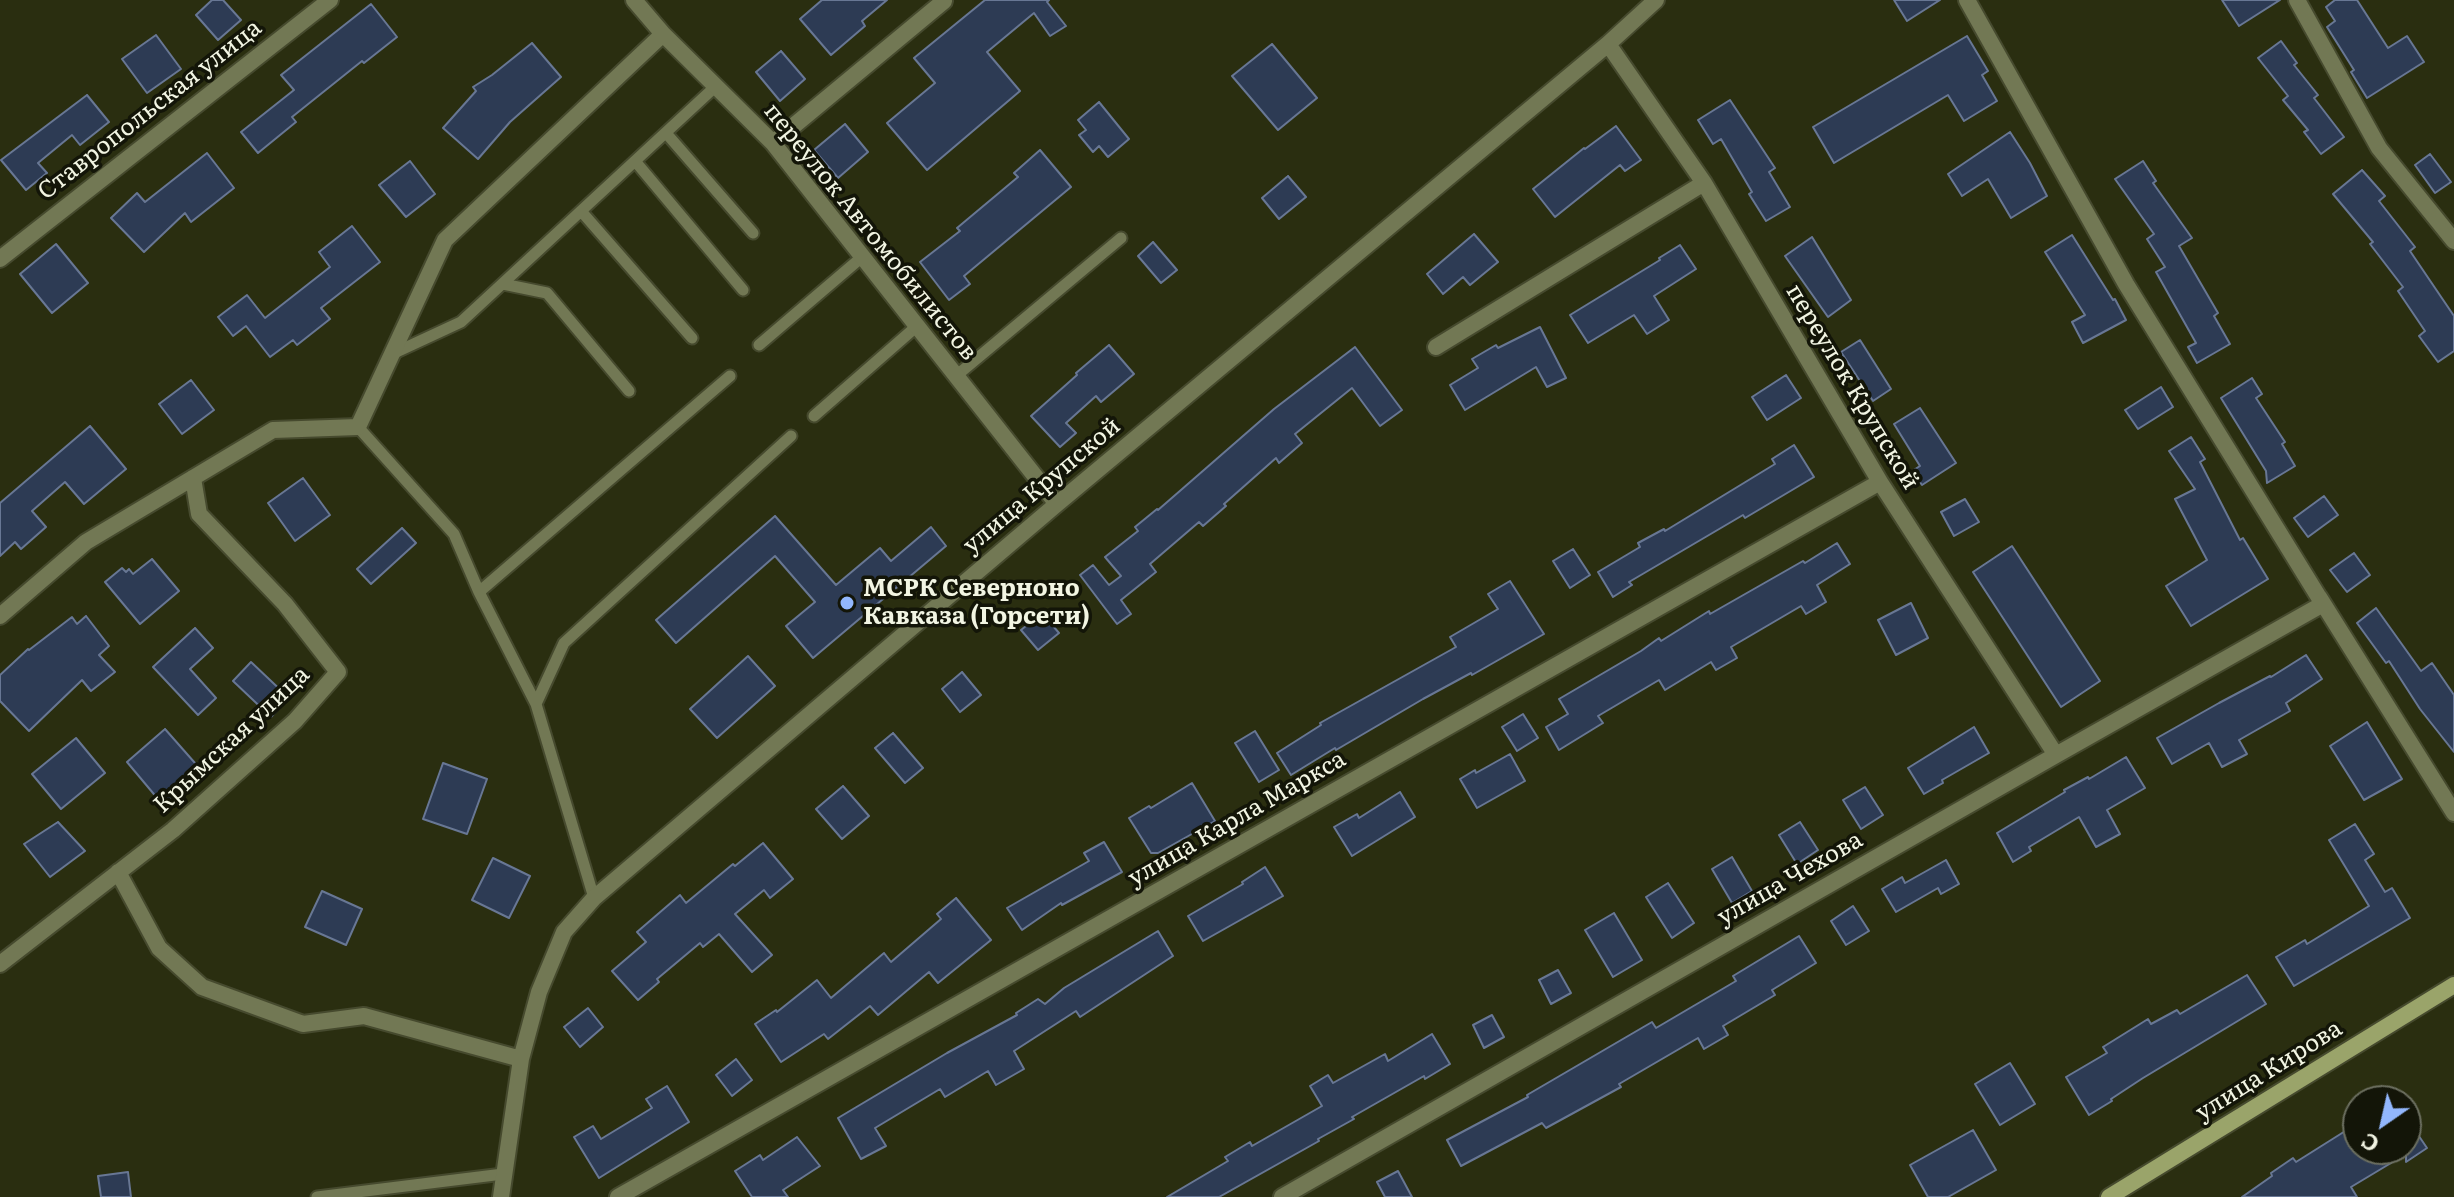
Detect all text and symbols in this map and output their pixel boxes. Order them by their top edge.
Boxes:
street label: Ставропольская улица [32,14,268,206]
street label: переулок Автомобилистов [757,97,983,367]
street label: переулок Крупской [1779,279,1925,495]
street label: улица Крупской [958,412,1126,560]
place label: МСРК Северноно Кавказа (Горсети) [863,575,1090,631]
marker: МСРК Северноно Кавказа (Горсети) [838,594,856,612]
street label: Крымская улица [148,660,316,820]
street label: улица Карла Маркса [1123,745,1351,893]
street label: улица Чехова [1712,826,1868,932]
street label: улица Кирова [2190,1014,2348,1128]
north arrow [2342,1085,2422,1165]
text: С [2354,1126,2385,1162]

